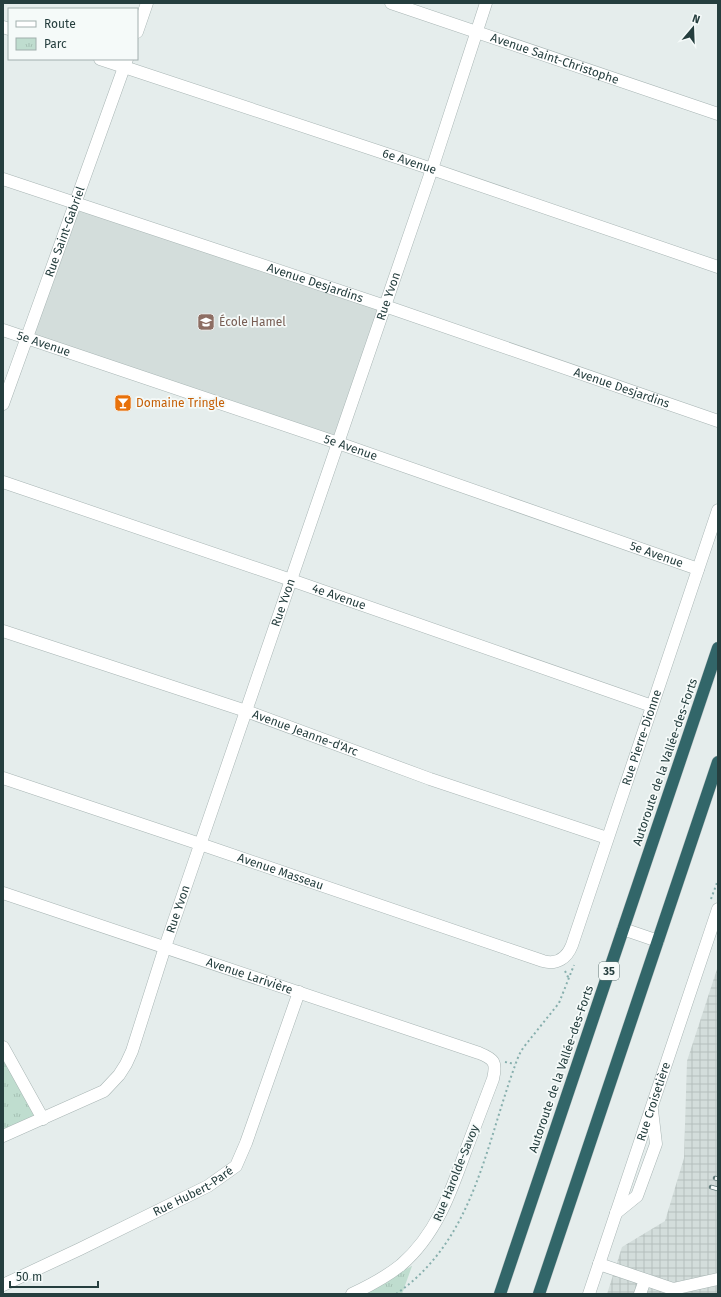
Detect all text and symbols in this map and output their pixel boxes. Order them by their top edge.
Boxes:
legend [8,8,138,60]
north arrow [673,8,713,48]
text: N [691,12,702,26]
text: Route [44,17,76,31]
street label: Avenue Saint-Christophe [489,30,621,87]
text: Parc [44,37,67,51]
street label: 6e Avenue [381,146,438,177]
street label: Rue Saint-Gabriel [42,184,88,279]
street label: Avenue Desjardins [265,260,365,305]
street label: Rue Yvon [374,270,403,322]
school or university icon: École Hamel [196,312,216,332]
place label: École Hamel [219,314,286,329]
street label: 5e Avenue [15,328,72,359]
street label: Avenue Desjardins [572,365,672,411]
bar icon: Domaine Tringle [113,393,133,413]
place label: Domaine Tringle [136,396,225,410]
street label: 5e Avenue [322,432,379,463]
street label: 5e Avenue [628,539,685,570]
street label: Rue Yvon [268,577,298,629]
street label: 4e Avenue [310,581,368,613]
street label: Autoroute de la Vallée-des-Forts [630,676,700,847]
street label: Rue Pierre-Dionne [619,688,664,787]
street label: Avenue Jeanne-d'Arc [251,707,360,759]
street label: Avenue Masseau [236,850,325,893]
street label: Rue Yvon [163,883,193,935]
street label: Avenue Larivière [204,955,294,997]
road number: 35 [599,962,619,980]
street label: Autoroute de la Vallée-des-Forts [526,983,596,1154]
street label: Rue Croisetière [634,1060,673,1143]
street label: Rue Harolde-Savoy [430,1123,482,1223]
street label: Rue Hubert-Paré [151,1163,236,1219]
scale bar [10,1263,98,1289]
text: 50 m [16,1270,42,1284]

